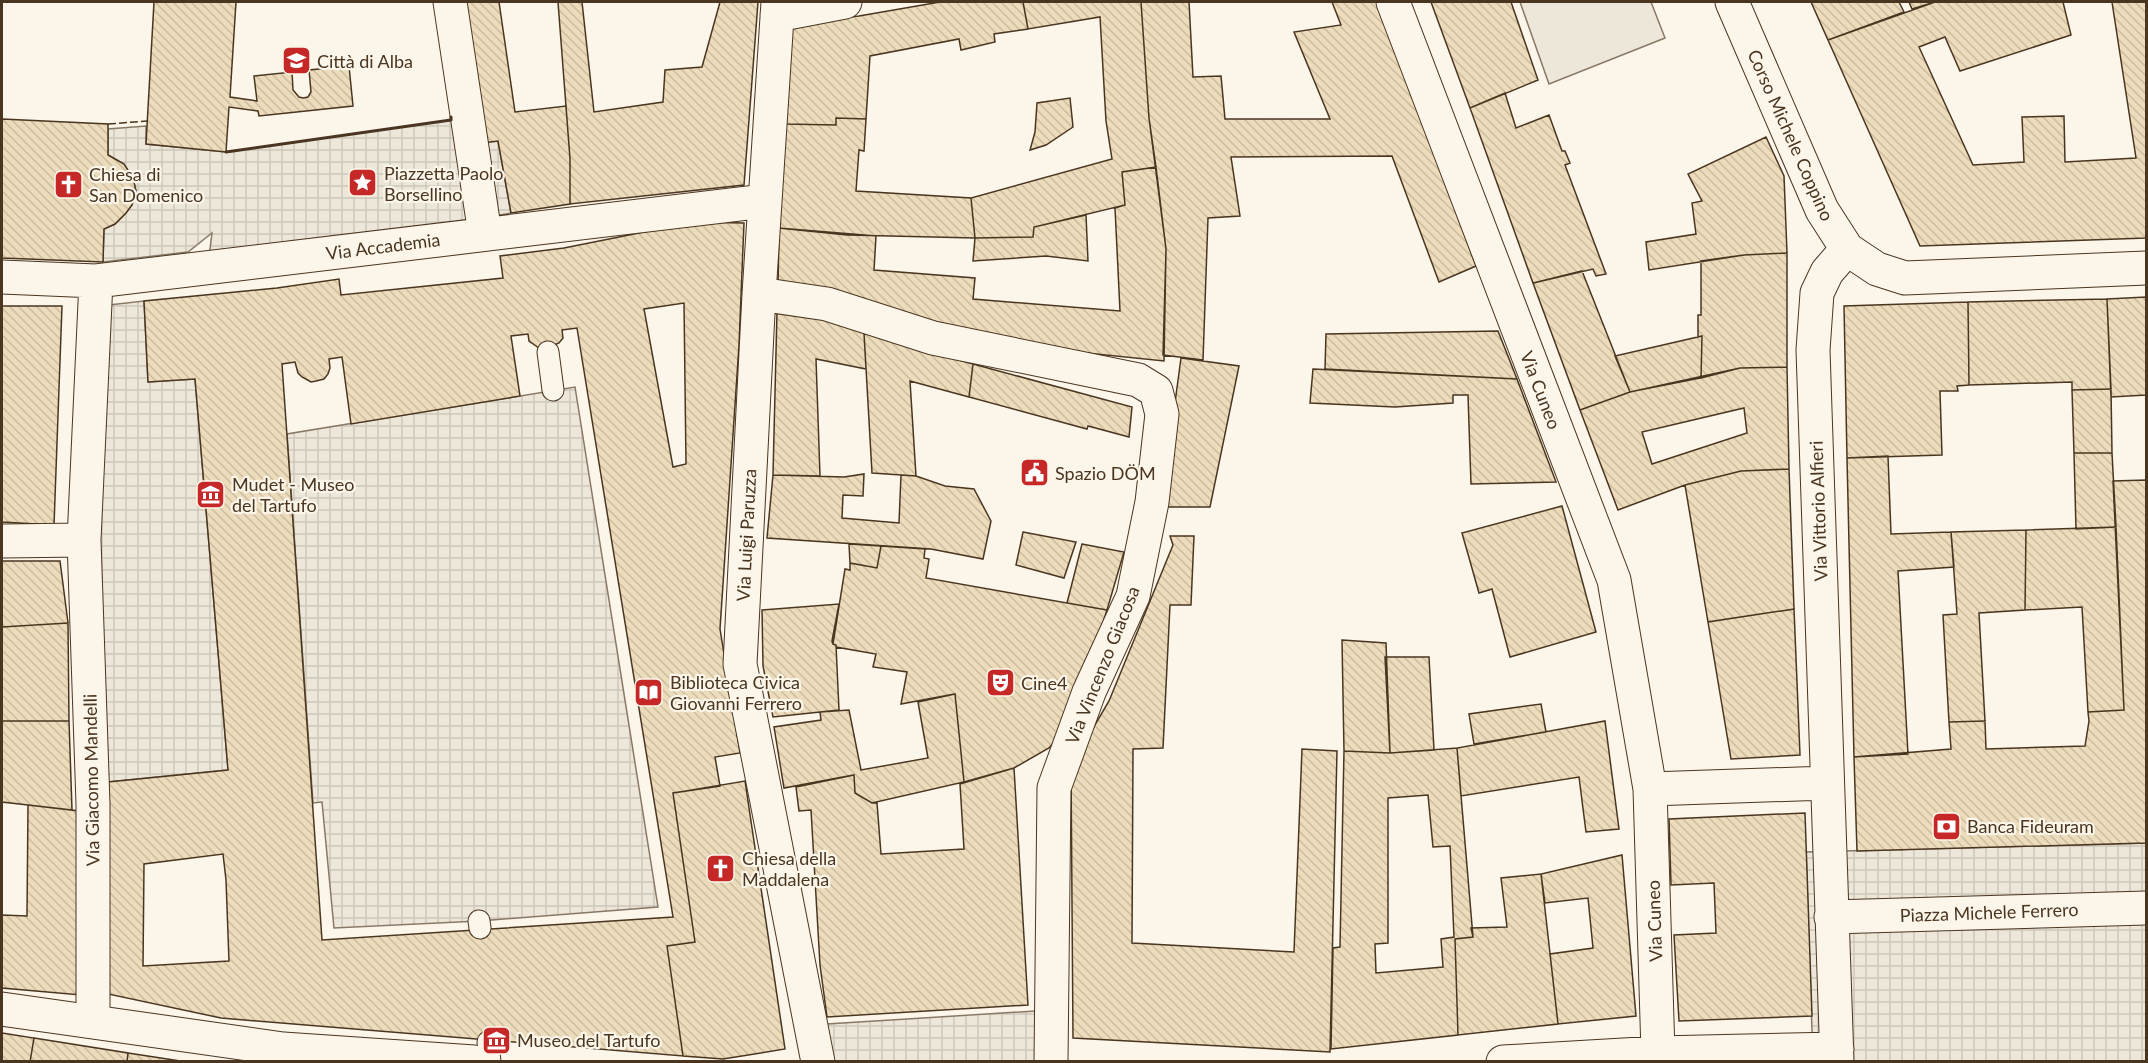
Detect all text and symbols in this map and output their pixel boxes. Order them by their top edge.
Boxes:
school or university icon: Città di Alba [280,45,312,77]
street label: Corso Michele Coppino [1743,46,1839,224]
place label: Città di Alba [317,50,413,72]
place label: Piazzetta Paolo Borsellino [384,162,504,205]
place label: Chiesa di San Domenico [89,163,203,206]
place icon: Piazzetta Paolo Borsellino [347,167,379,199]
church icon: Chiesa di San Domenico [52,168,84,200]
street label: Via Accademia [325,228,441,264]
street label: Via Cuneo [1516,348,1566,432]
street label: Via Vittorio Alfieri [1805,440,1831,582]
public building icon: Spazio DÖM [1018,457,1050,489]
place label: Spazio DÖM [1055,462,1156,484]
street label: Via Luigi Paruzza [732,468,760,602]
place label: Mudet - Museo del Tartufo [232,473,355,516]
museum icon: Mudet - Museo del Tartufo [195,478,227,510]
street label: Via Vincenzo Giacosa [1060,583,1144,747]
theatre icon: Cine4 [984,667,1016,699]
place label: Biblioteca Civica Giovanni Ferrero [670,671,802,714]
place label: Cine4 [1021,672,1067,694]
library icon: Biblioteca Civica Giovanni Ferrero [633,676,665,708]
street label: Via Giacomo Mandelli [78,694,104,866]
bank icon: Banca Fideuram [1930,810,1962,842]
place label: Banca Fideuram [1967,815,2094,837]
place label: Chiesa della Maddalena [742,847,836,890]
church icon: Chiesa della Maddalena [705,852,737,884]
street label: Via Cuneo [1642,880,1666,962]
street label: Piazza Michele Ferrero [1899,898,2079,926]
museum icon: Museo del Tartufo [480,1024,512,1056]
place label: Museo del Tartufo [517,1029,660,1051]

